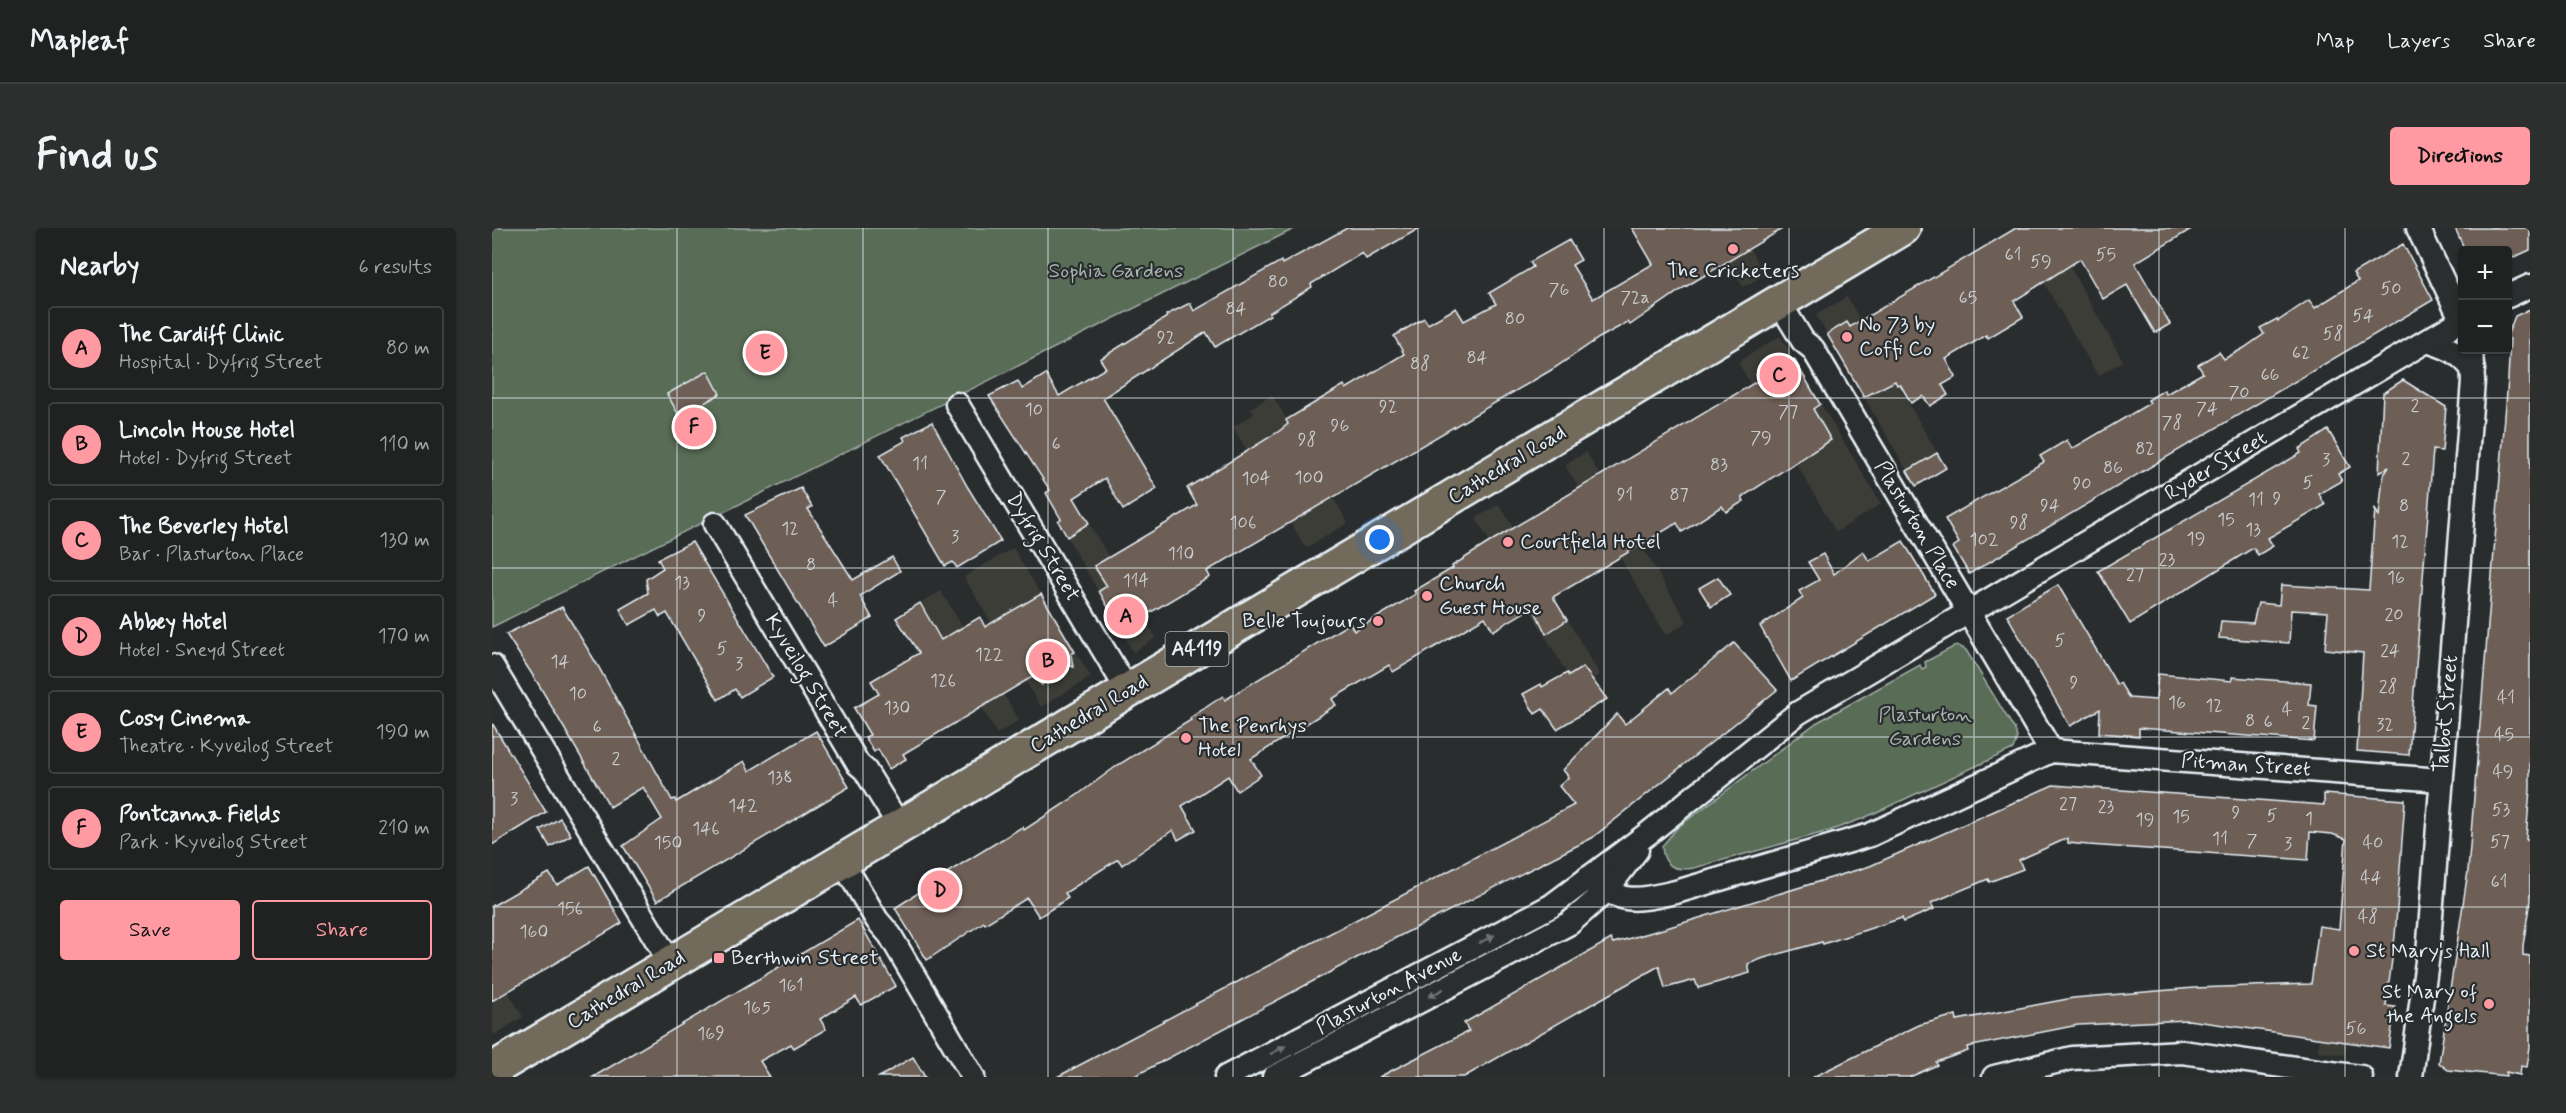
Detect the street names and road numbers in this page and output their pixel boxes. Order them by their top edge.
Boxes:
street label: Cathedral Road [1443,419,1571,511]
street label: Ryder Street [2159,424,2273,508]
street label: Plasturton Place [1868,455,1966,595]
street label: Dyfrig Street [998,487,1087,608]
street label: Kyveilog Street [756,609,854,745]
road number: A4119 [1166,632,1228,666]
street label: Talbot Street [2427,654,2465,774]
street label: Cathedral Road [1025,668,1153,760]
street label: Pitman Street [2180,747,2312,784]
street label: Plasturton Avenue [1311,941,1467,1041]
street label: Cathedral Road [562,944,690,1036]

